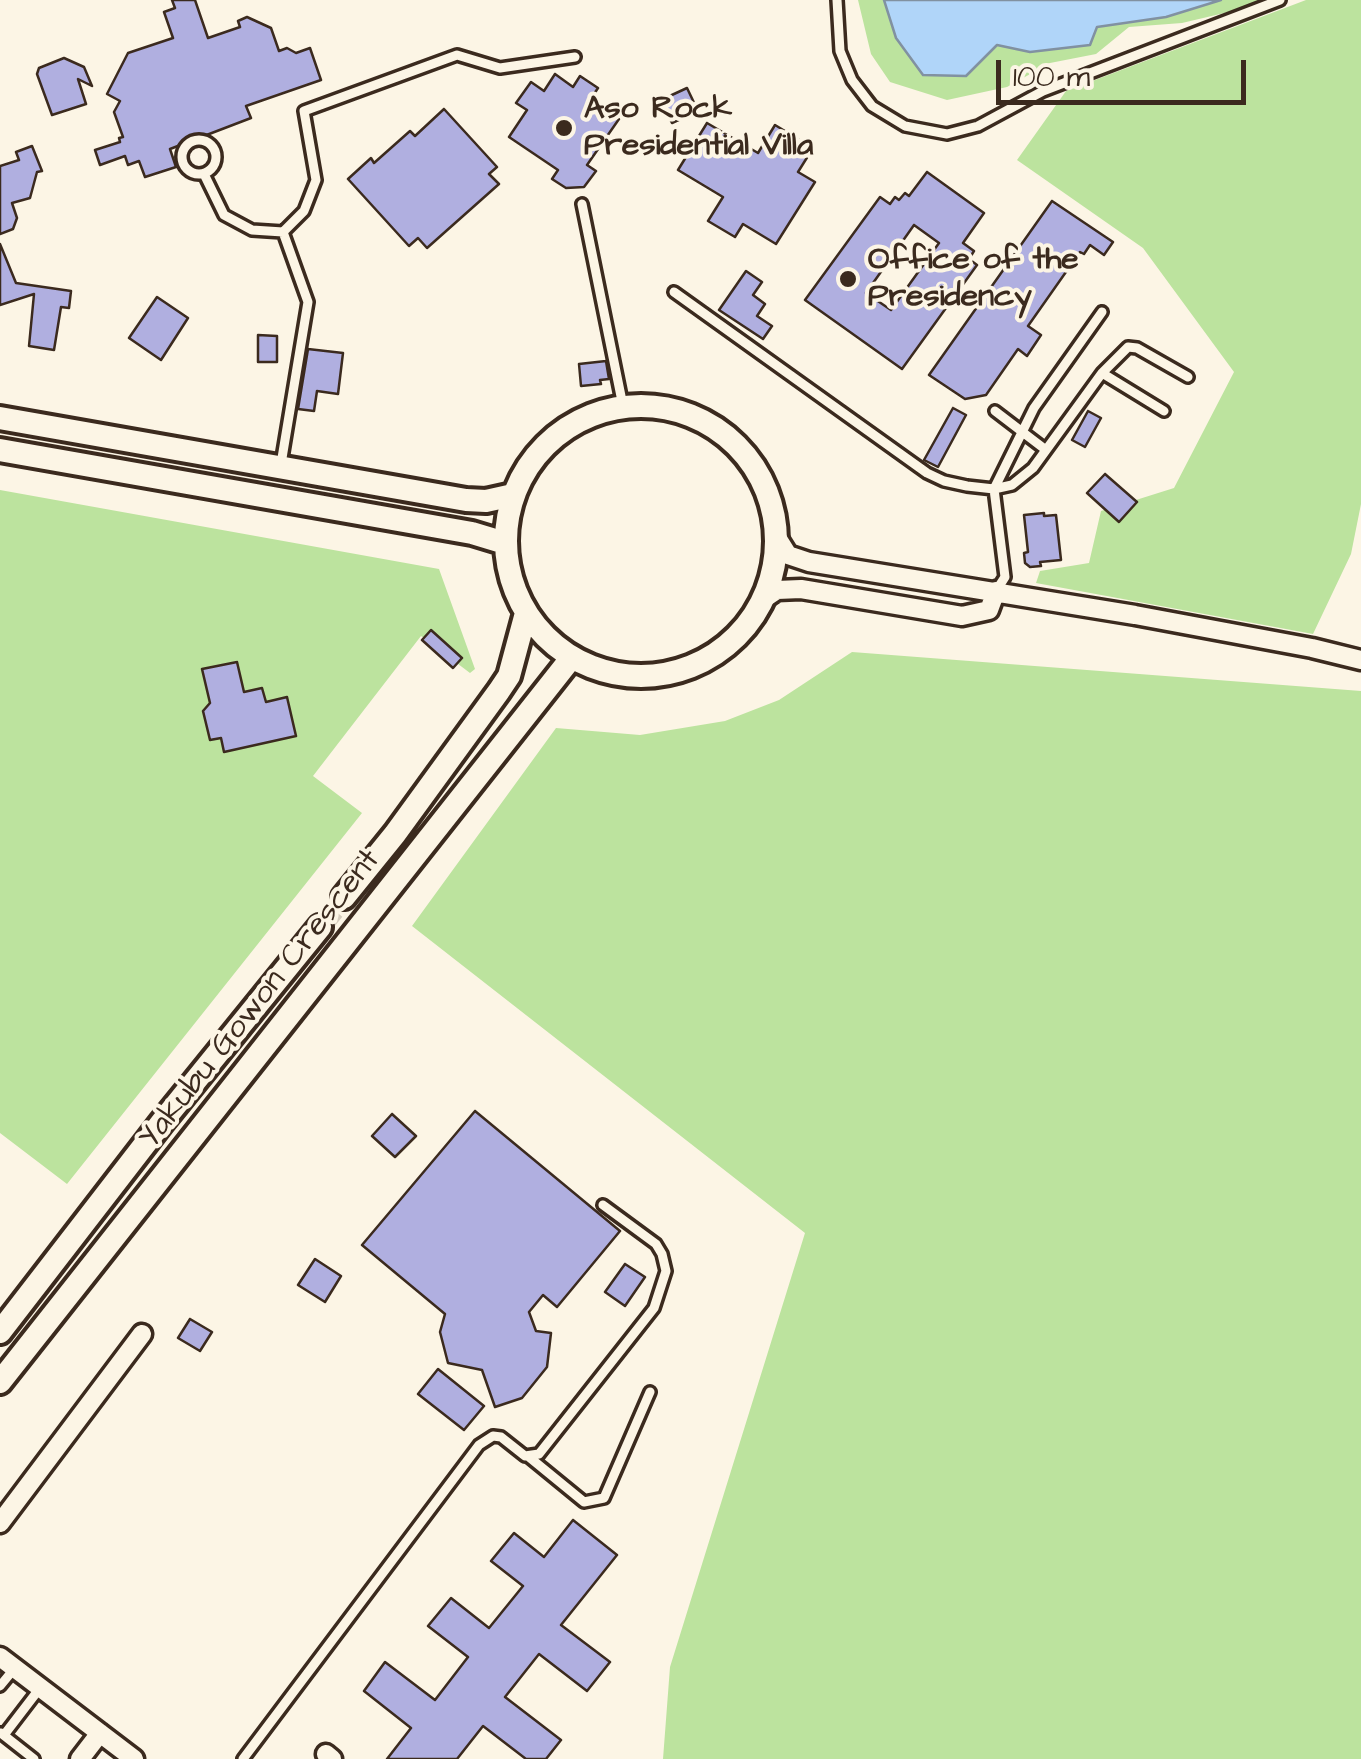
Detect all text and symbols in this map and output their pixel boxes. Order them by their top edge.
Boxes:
scale bar [1001,40,1251,102]
text: 100 m [1013,56,1090,98]
place label: Aso Rock Presidential Villa [584,91,813,166]
marker: Aso Rock Presidential Villa [553,117,575,139]
place label: Office of the Presidency [868,242,1079,317]
marker: Office of the Presidency [837,268,859,290]
street label: Yakubu Gowon Crescent [132,843,390,1157]

